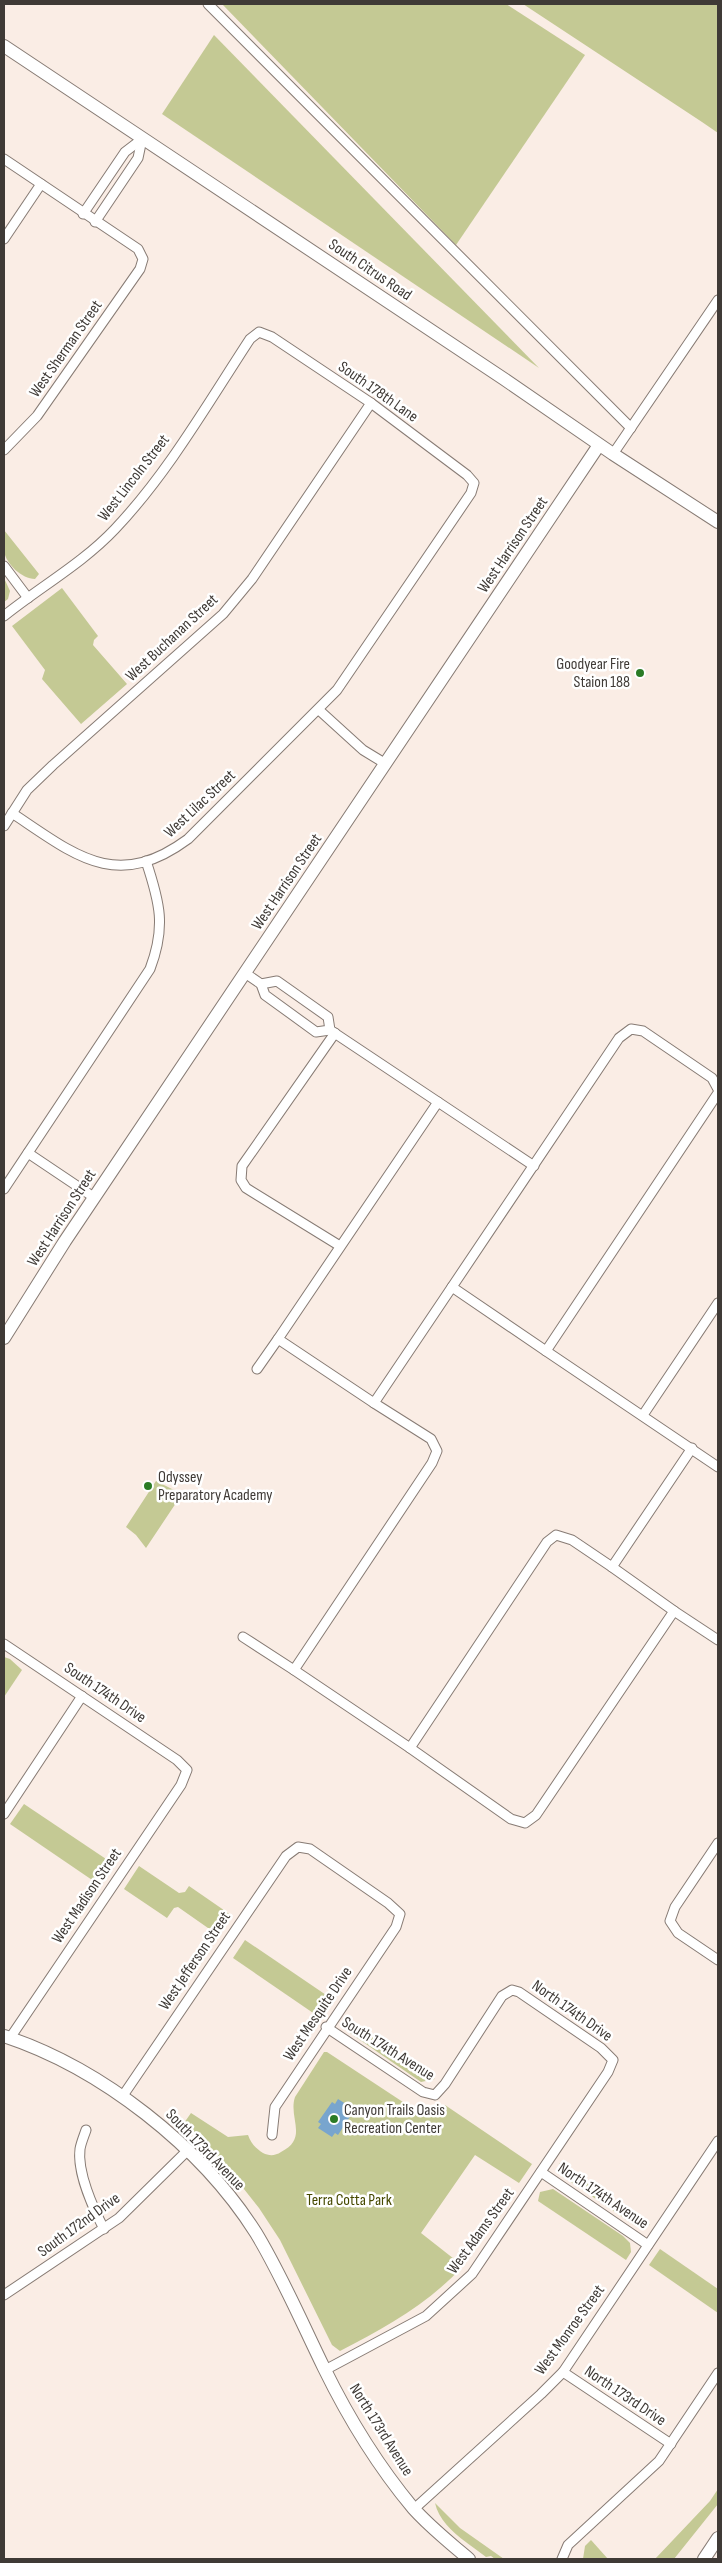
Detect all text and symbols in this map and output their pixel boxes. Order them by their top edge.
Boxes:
street label: South Citrus Road [325,235,415,305]
street label: West Sherman Street [26,297,107,401]
street label: South 178th Lane [334,358,422,426]
street label: West Lincoln Street [94,431,174,525]
street label: West Harrison Street [474,493,552,597]
street label: West Buchanan Street [122,590,222,686]
place label: Goodyear Fire Staion 188 [556,655,630,692]
marker: Goodyear Fire Staion 188 [634,667,646,679]
street label: West Lilac Street [160,766,240,842]
street label: West Harrison Street [248,830,326,934]
street label: West Harrison Street [24,1166,100,1270]
place label: Odyssey Preparatory Academy [158,1468,273,1505]
marker: Odyssey Preparatory Academy [142,1480,154,1492]
street label: South 174th Drive [61,1659,149,1727]
street label: West Madison Street [48,1845,126,1947]
street label: West Jefferson Street [155,1908,235,2014]
street label: West Mesquite Drive [280,1963,356,2065]
street label: North 174th Drive [528,1976,616,2046]
street label: South 174th Avenue [338,2013,438,2085]
place label: Canyon Trails Oasis Recreation Center [344,2101,445,2138]
street label: South 173rd Avenue [161,2105,249,2195]
marker: Canyon Trails Oasis Recreation Center [328,2113,340,2125]
street label: North 174th Avenue [554,2159,652,2233]
street label: West Adams Street [443,2184,519,2278]
street label: South 172nd Drive [34,2189,124,2261]
park label: Terra Cotta Park [306,2191,392,2210]
street label: West Monroe Street [531,2281,609,2379]
street label: North 173rd Drive [581,2362,669,2430]
street label: North 173rd Avenue [345,2380,417,2480]

